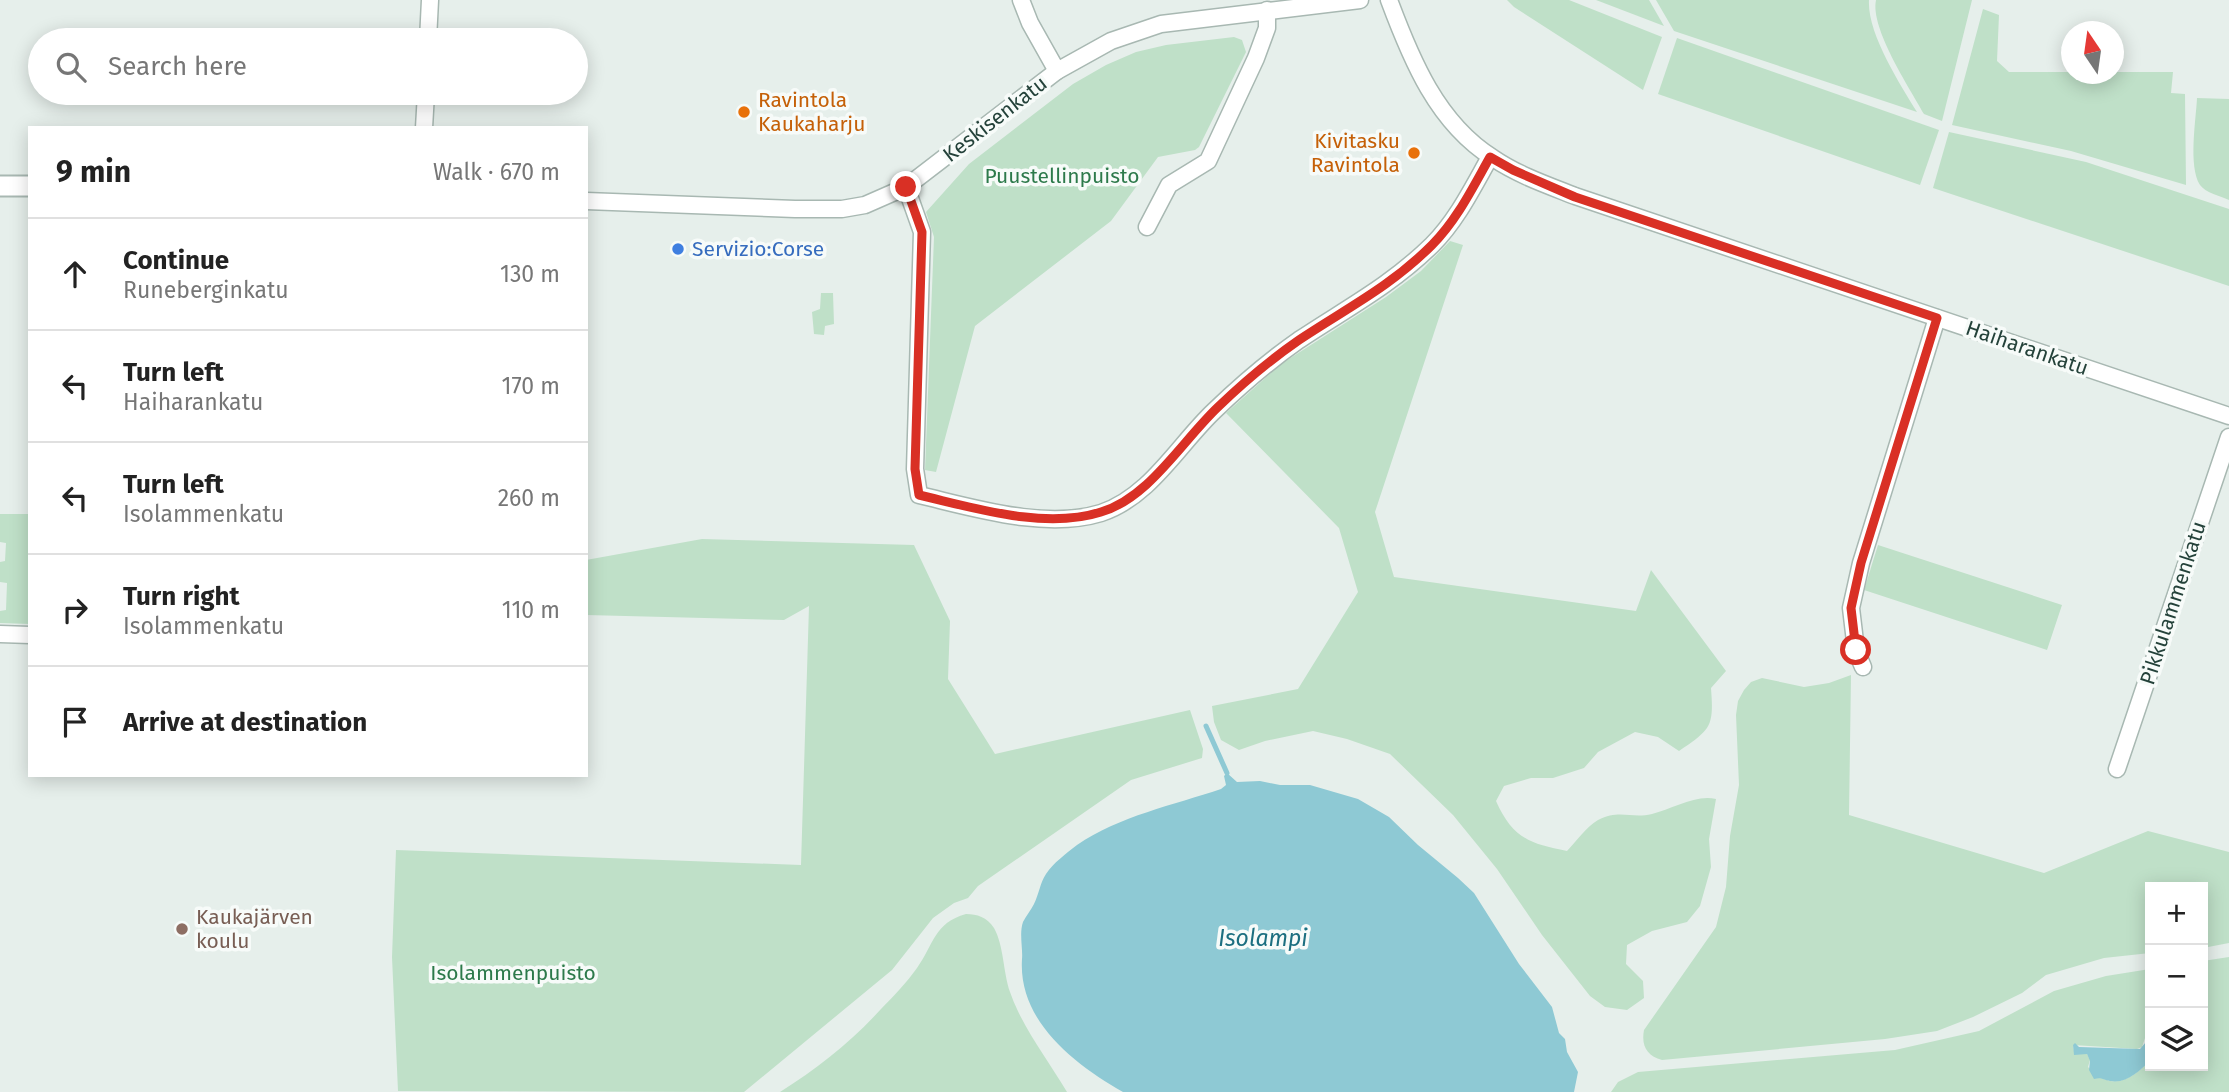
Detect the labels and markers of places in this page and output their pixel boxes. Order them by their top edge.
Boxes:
place label: Ravintola Kaukaharju [758,87,865,137]
marker: Ravintola Kaukaharju [736,104,752,120]
place label: Kivitasku Ravintola [1311,128,1400,178]
marker: Kivitasku Ravintola [1406,145,1422,161]
place label: Servizio:Corse [692,236,824,262]
marker: Servizio:Corse [670,241,686,257]
place label: Kaukajärven koulu [196,904,313,954]
marker: Kaukajärven koulu [174,921,190,937]

